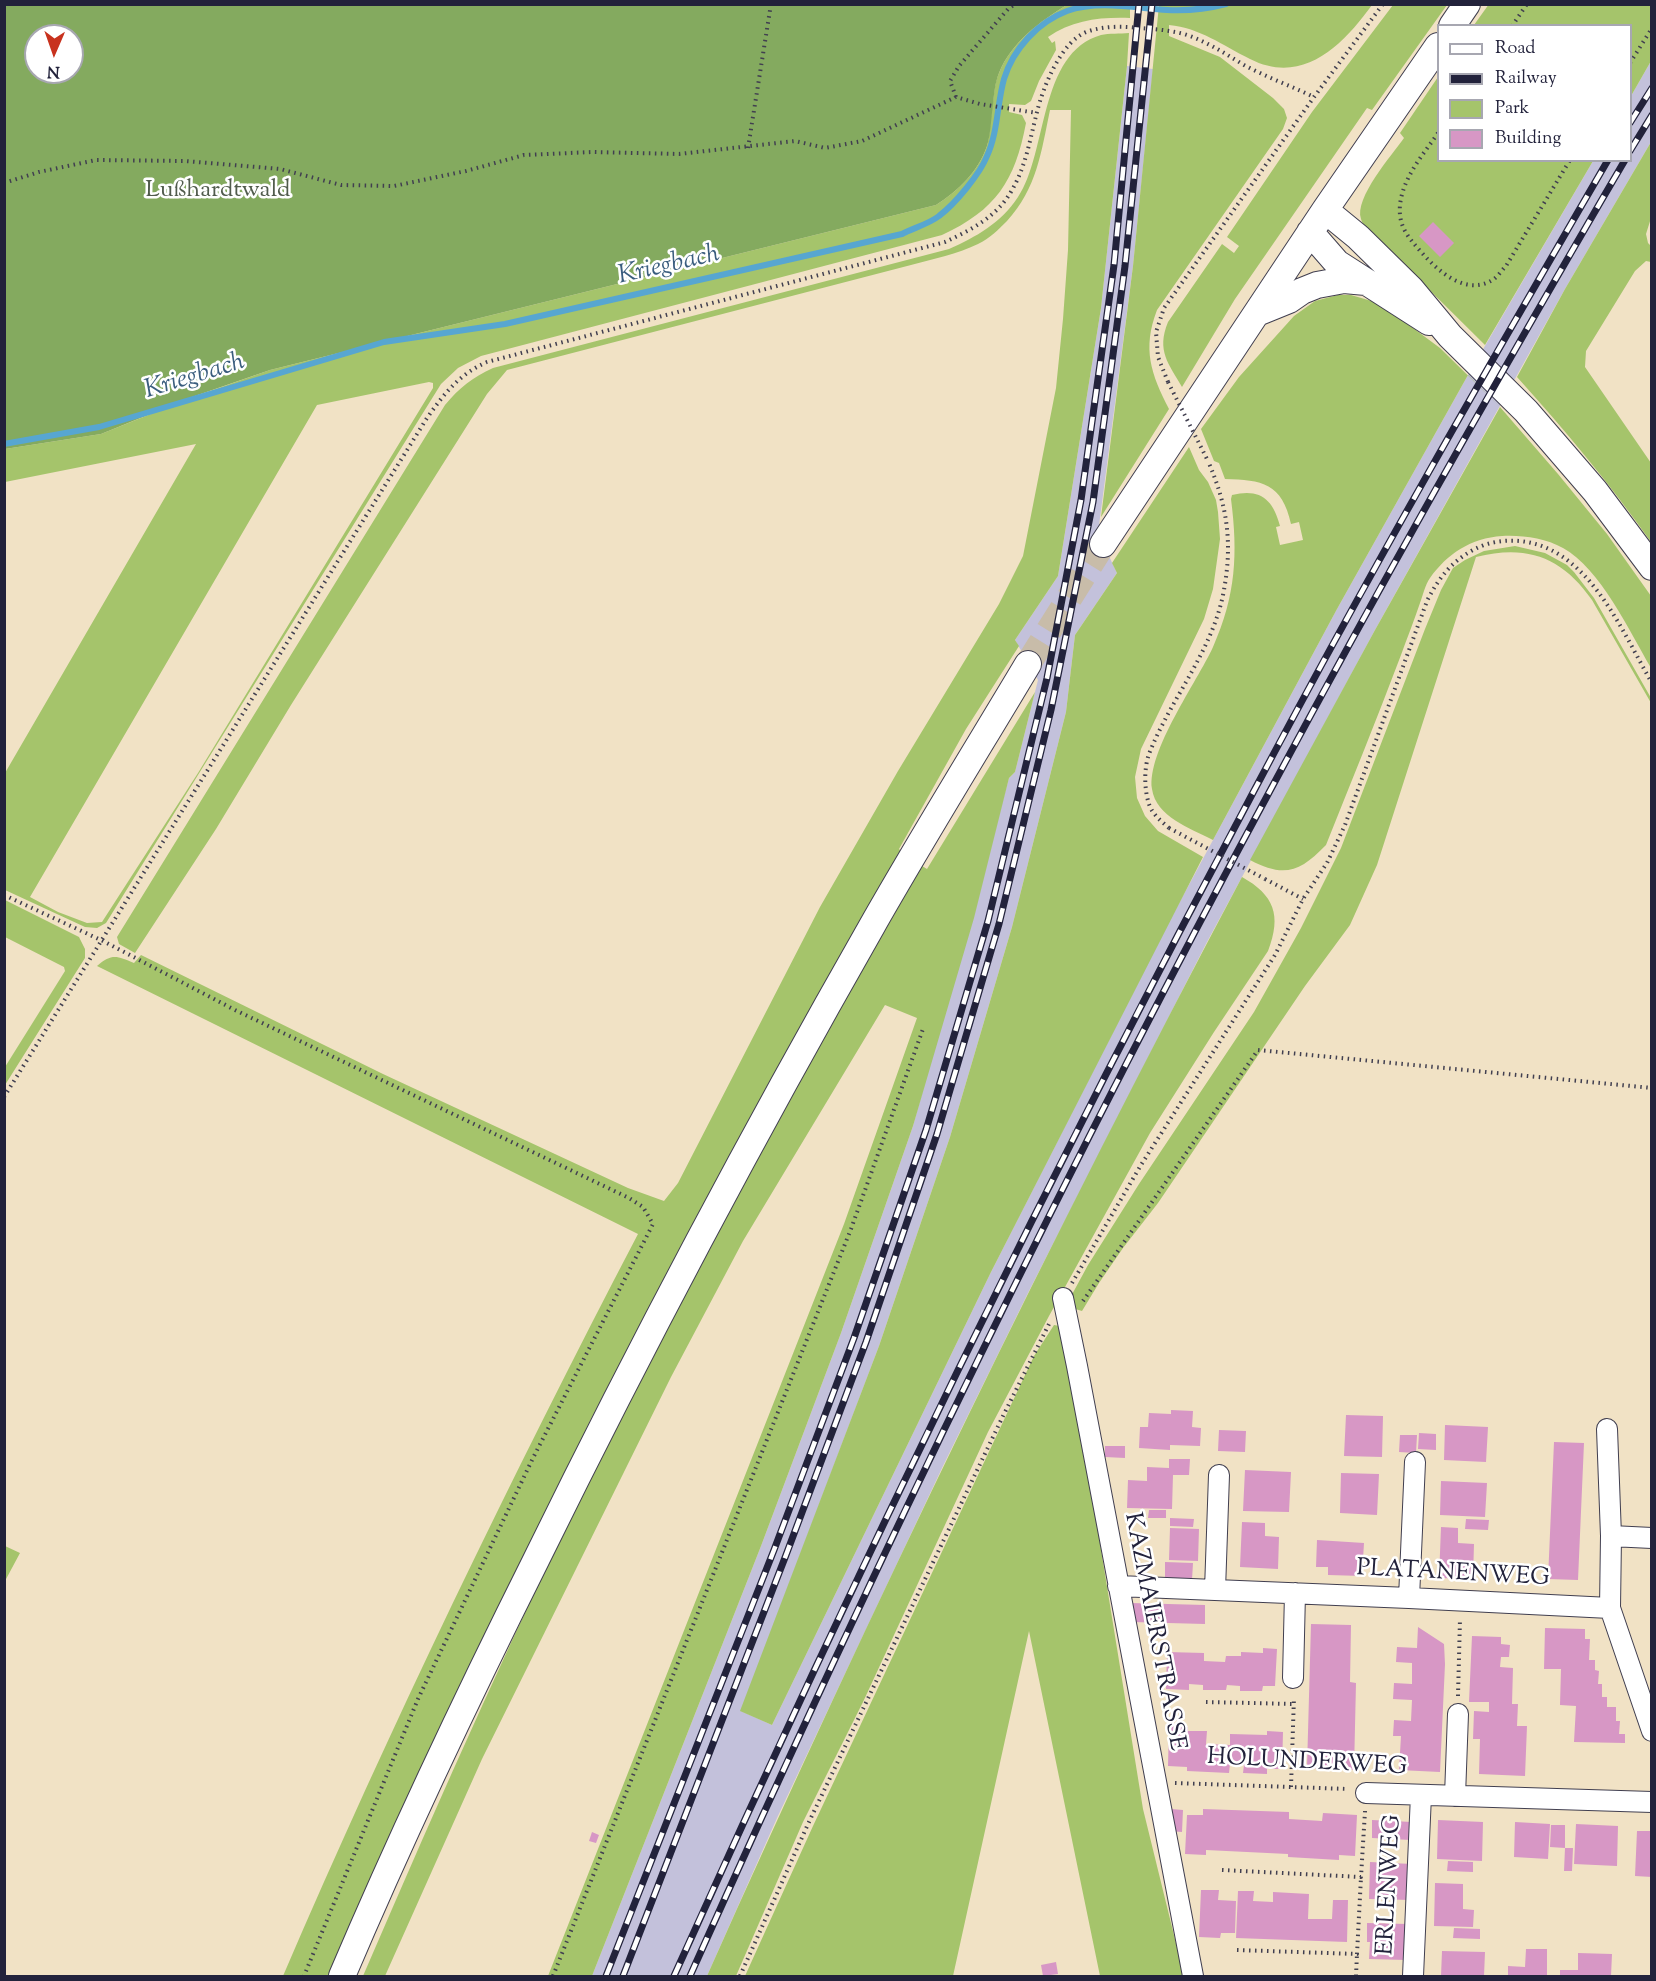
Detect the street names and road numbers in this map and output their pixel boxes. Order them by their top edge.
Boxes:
street label: KAZMAIERSTRASSE [1116,1511,1190,1753]
street label: PLATANENWEG [1356,1556,1550,1594]
street label: HOLUNDERWEG [1206,1744,1408,1784]
street label: ERLENWEG [1373,1814,1409,1956]

